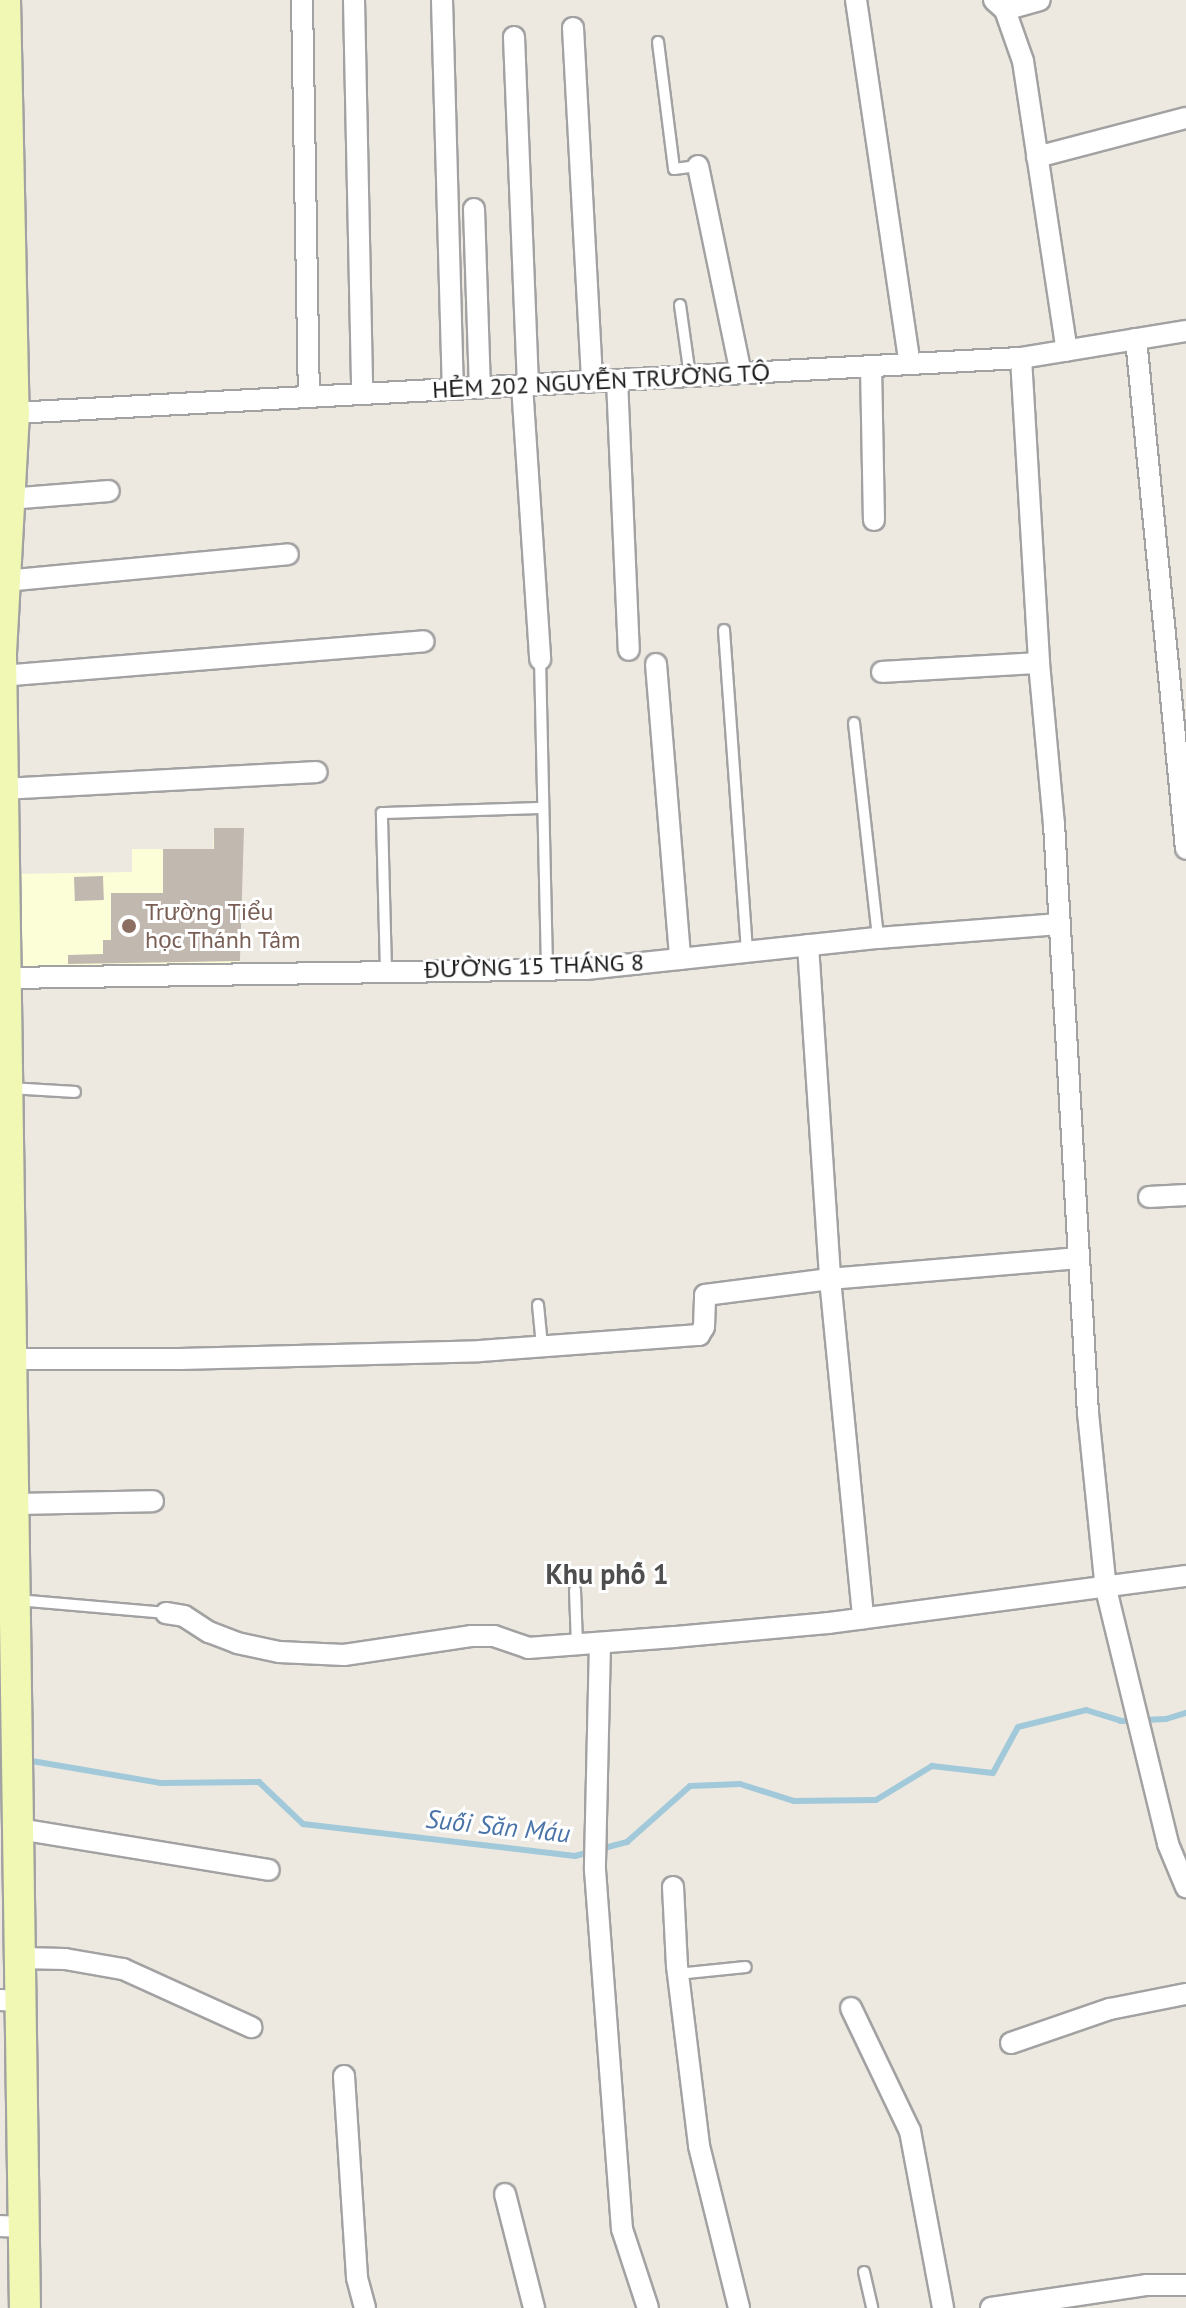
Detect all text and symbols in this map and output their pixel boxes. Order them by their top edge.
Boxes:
street label: HẺM 202 NGUYỄN TRƯỜNG TỘ [431,358,771,404]
place label: Trường Tiểu học Thánh Tâm [145,898,303,954]
marker: Trường Tiểu học Thánh Tâm [120,917,138,935]
street label: ĐƯỜNG 15 THÁNG 8 [423,948,645,984]
district label: Khu phố 1 [545,1557,669,1591]
water label: Suối Săn Máu [424,1803,572,1849]

